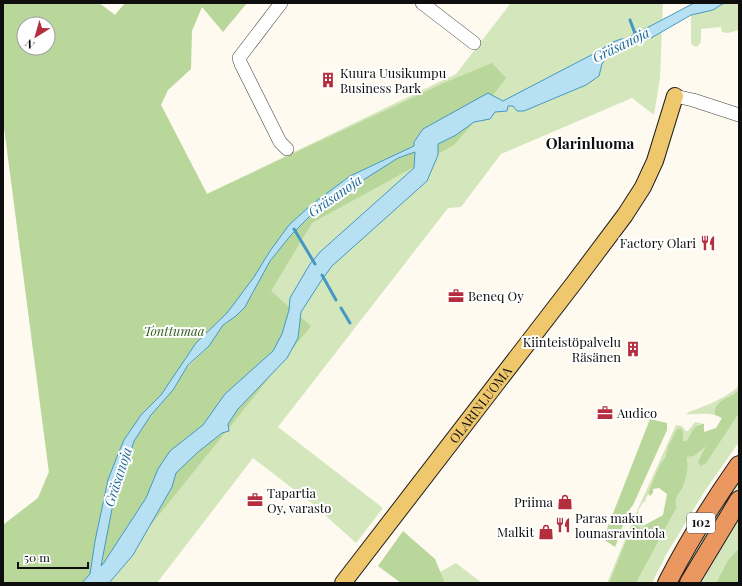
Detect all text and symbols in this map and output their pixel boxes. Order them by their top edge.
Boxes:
north arrow [16,16,56,56]
water label: Gräsanoja [589,22,653,67]
text: N [22,36,37,53]
place label: Kuura Uusikumpu Business Park [340,64,447,96]
building icon: Kuura Uusikumpu Business Park [319,71,337,89]
district label: Olarinluoma [546,133,635,153]
water label: Gräsanoja [304,170,365,221]
place label: Factory Olari [620,234,696,251]
restaurant icon: Factory Olari [699,234,717,252]
office icon: Beneq Oy [447,287,465,305]
place label: Beneq Oy [468,287,524,304]
park label: Tonttumaa [143,322,205,339]
place label: Kiinteistöpalvelu Räsänen [523,333,621,365]
building icon: Kiinteistöpalvelu Räsänen [624,340,642,358]
street label: OLARINLUOMA [445,362,515,446]
office icon: Audico [596,404,614,422]
place label: Audico [616,404,657,421]
water label: Gräsanoja [99,445,136,509]
place label: Tapartia Oy, varasto [267,484,331,516]
office icon: Tapartia Oy, varasto [246,491,264,509]
place label: Priima [514,493,554,510]
shop icon: Priima [556,493,574,511]
place label: Paras maku lounasravintola [575,509,666,541]
road number: 102 [687,513,715,533]
restaurant icon: Paras maku lounasravintola [554,516,572,534]
place label: Malkit [497,523,534,540]
shop icon: Malkit [537,523,555,541]
scale bar [18,544,88,570]
text: 50 m [24,549,50,565]

